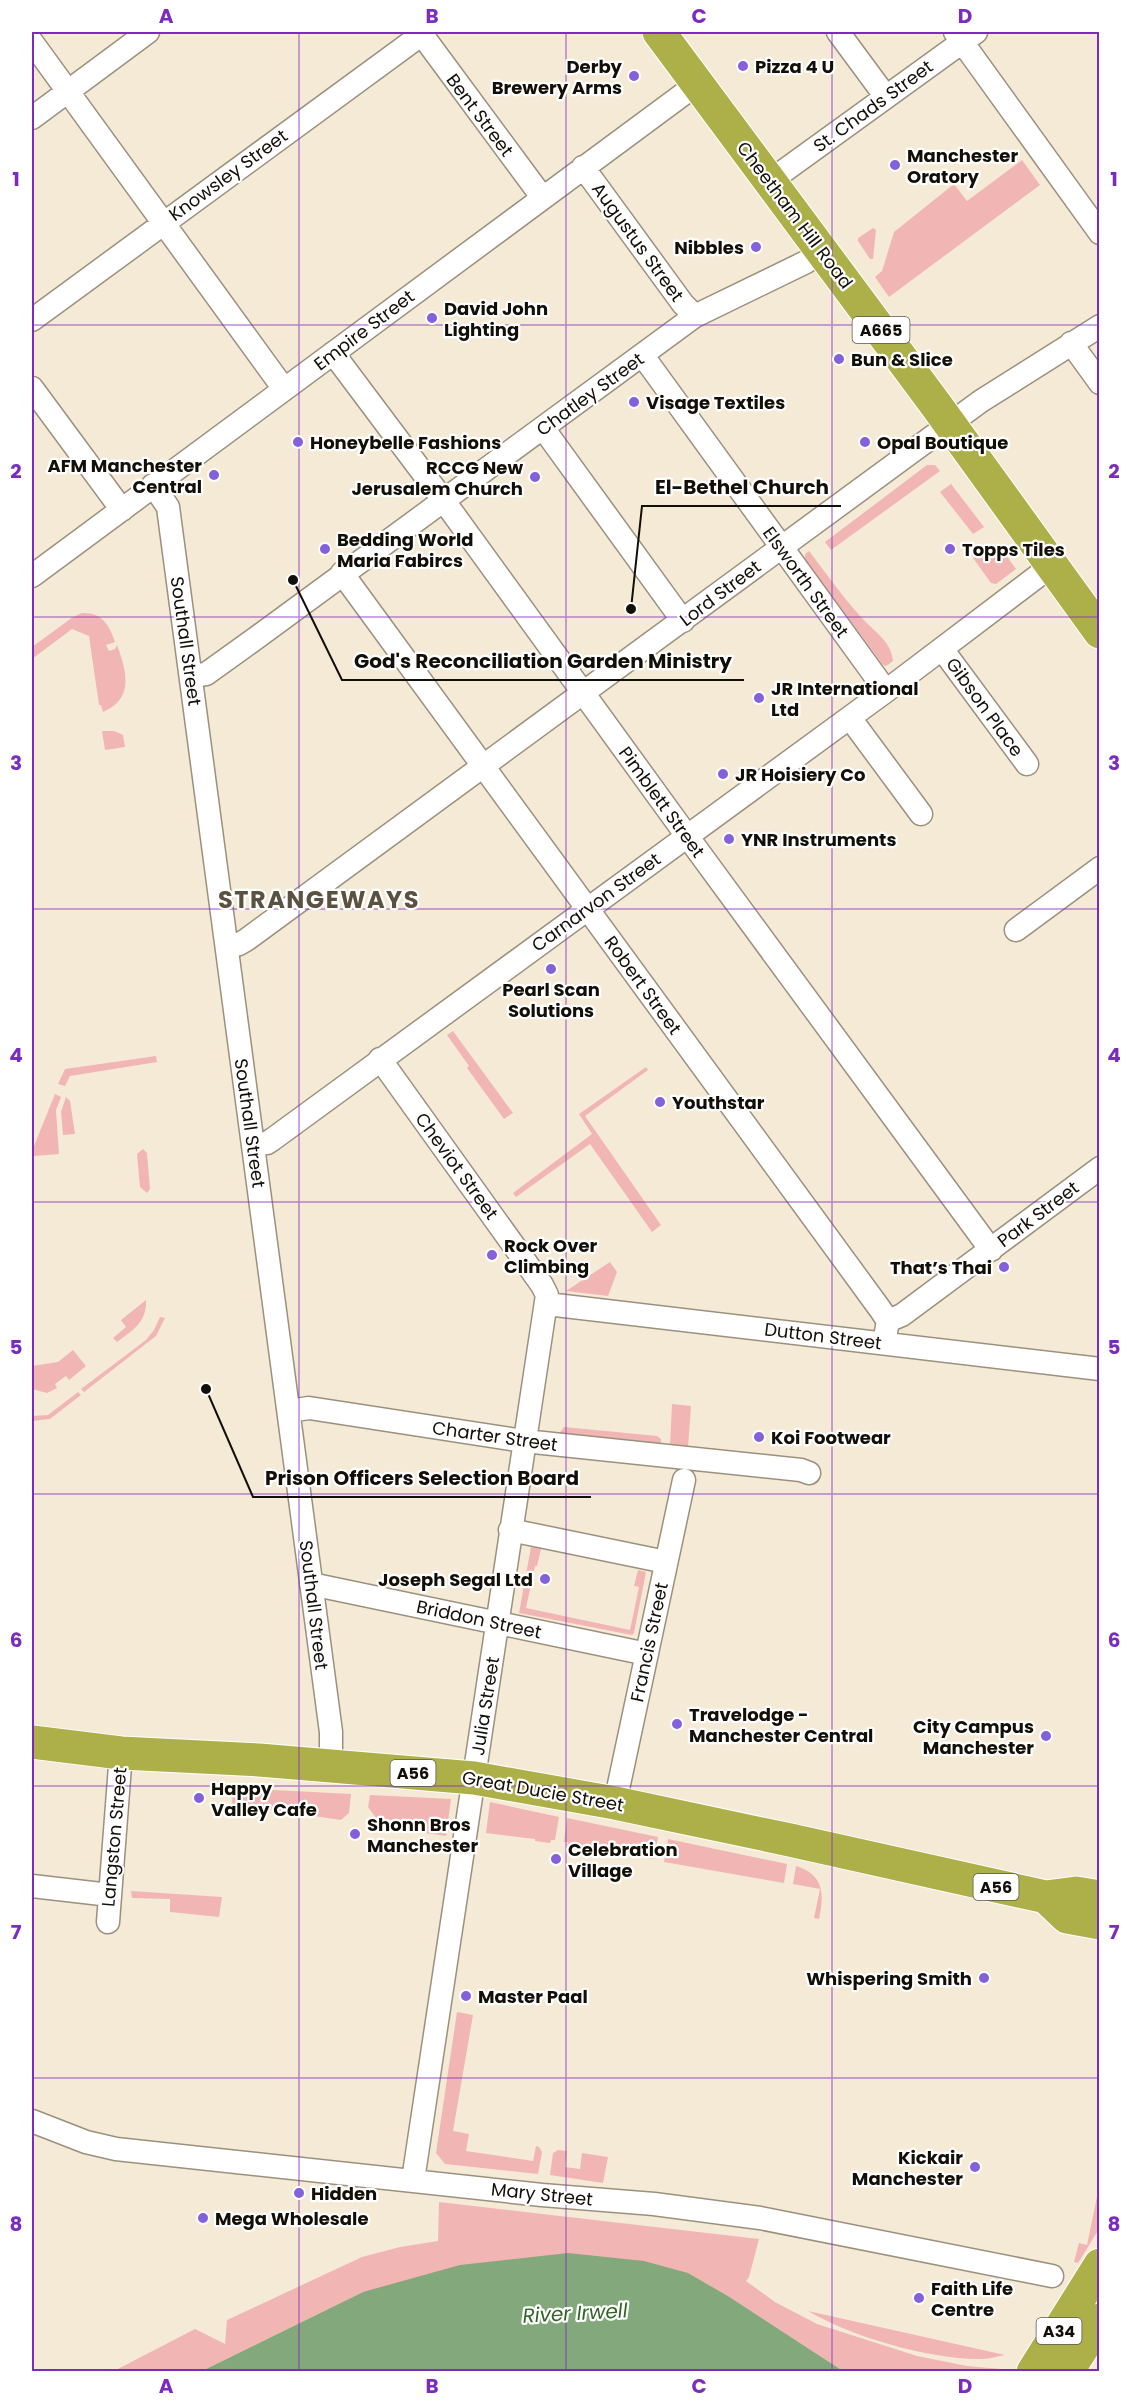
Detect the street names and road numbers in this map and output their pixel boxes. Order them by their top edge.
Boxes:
street label: St. Chads Street [808,54,938,158]
street label: Bent Street [441,68,519,162]
street label: Knowsley Street [164,123,292,227]
street label: Cheetham Hill Road [731,136,859,294]
street label: Augustus Street [586,177,690,307]
street label: Empire Street [309,284,419,376]
road number: A665 [852,317,910,343]
street label: Chatley Street [531,346,649,442]
street label: Elsworth Street [757,521,855,643]
street label: Lord Street [674,554,766,632]
street label: Southall Street [165,575,207,707]
street label: Gibson Place [941,652,1029,762]
street label: Pimblett Street [613,741,711,863]
street label: Carnarvon Street [526,847,666,957]
street label: Robert Street [599,930,687,1040]
street label: Southall Street [229,1057,271,1189]
street label: Cheviot Street [410,1107,504,1225]
street label: Park Street [992,1175,1084,1253]
street label: Dutton Street [763,1316,883,1356]
street label: Charter Street [431,1415,559,1457]
street label: Southall Street [294,1539,334,1671]
street label: Francis Street [624,1580,674,1704]
street label: Briddon Street [414,1594,544,1644]
street label: Julia Street [465,1655,505,1757]
road number: A56 [390,1760,436,1786]
street label: Great Ducie Street [460,1764,626,1818]
street label: Langston Street [95,1766,133,1908]
road number: A56 [974,1874,1018,1900]
street label: Mary Street [490,2176,594,2212]
road number: A34 [1036,2318,1082,2344]

